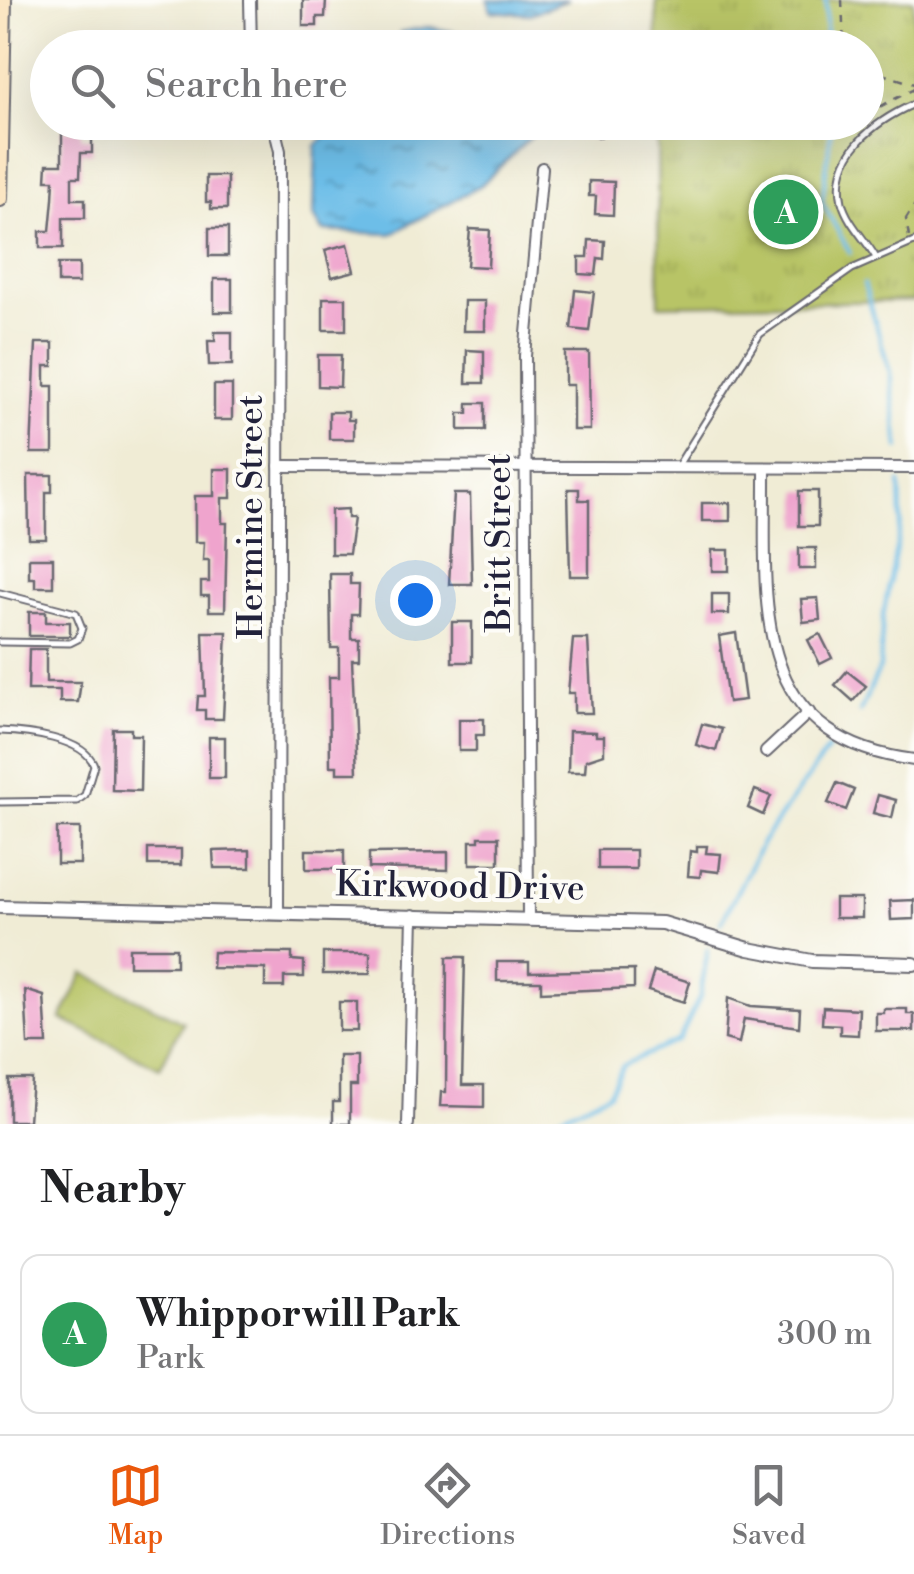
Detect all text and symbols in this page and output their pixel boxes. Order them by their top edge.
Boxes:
search box [30,30,884,140]
icon: search [65,58,120,113]
text: Search here [145,62,348,109]
pin: A [754,174,818,250]
street label: Hermine Street [230,395,273,639]
street label: Britt Street [478,454,521,633]
your location [390,575,441,626]
street label: Kirkwood Drive [335,863,585,911]
text: Nearby [40,1163,185,1216]
text: Whipporwill Park [137,1291,459,1338]
text: A [63,1314,86,1354]
text: 300 m [777,1314,872,1354]
text: Park [137,1338,204,1378]
tab: Map [108,1458,163,1553]
tab: Directions [380,1458,515,1553]
tab: Saved [732,1458,806,1553]

